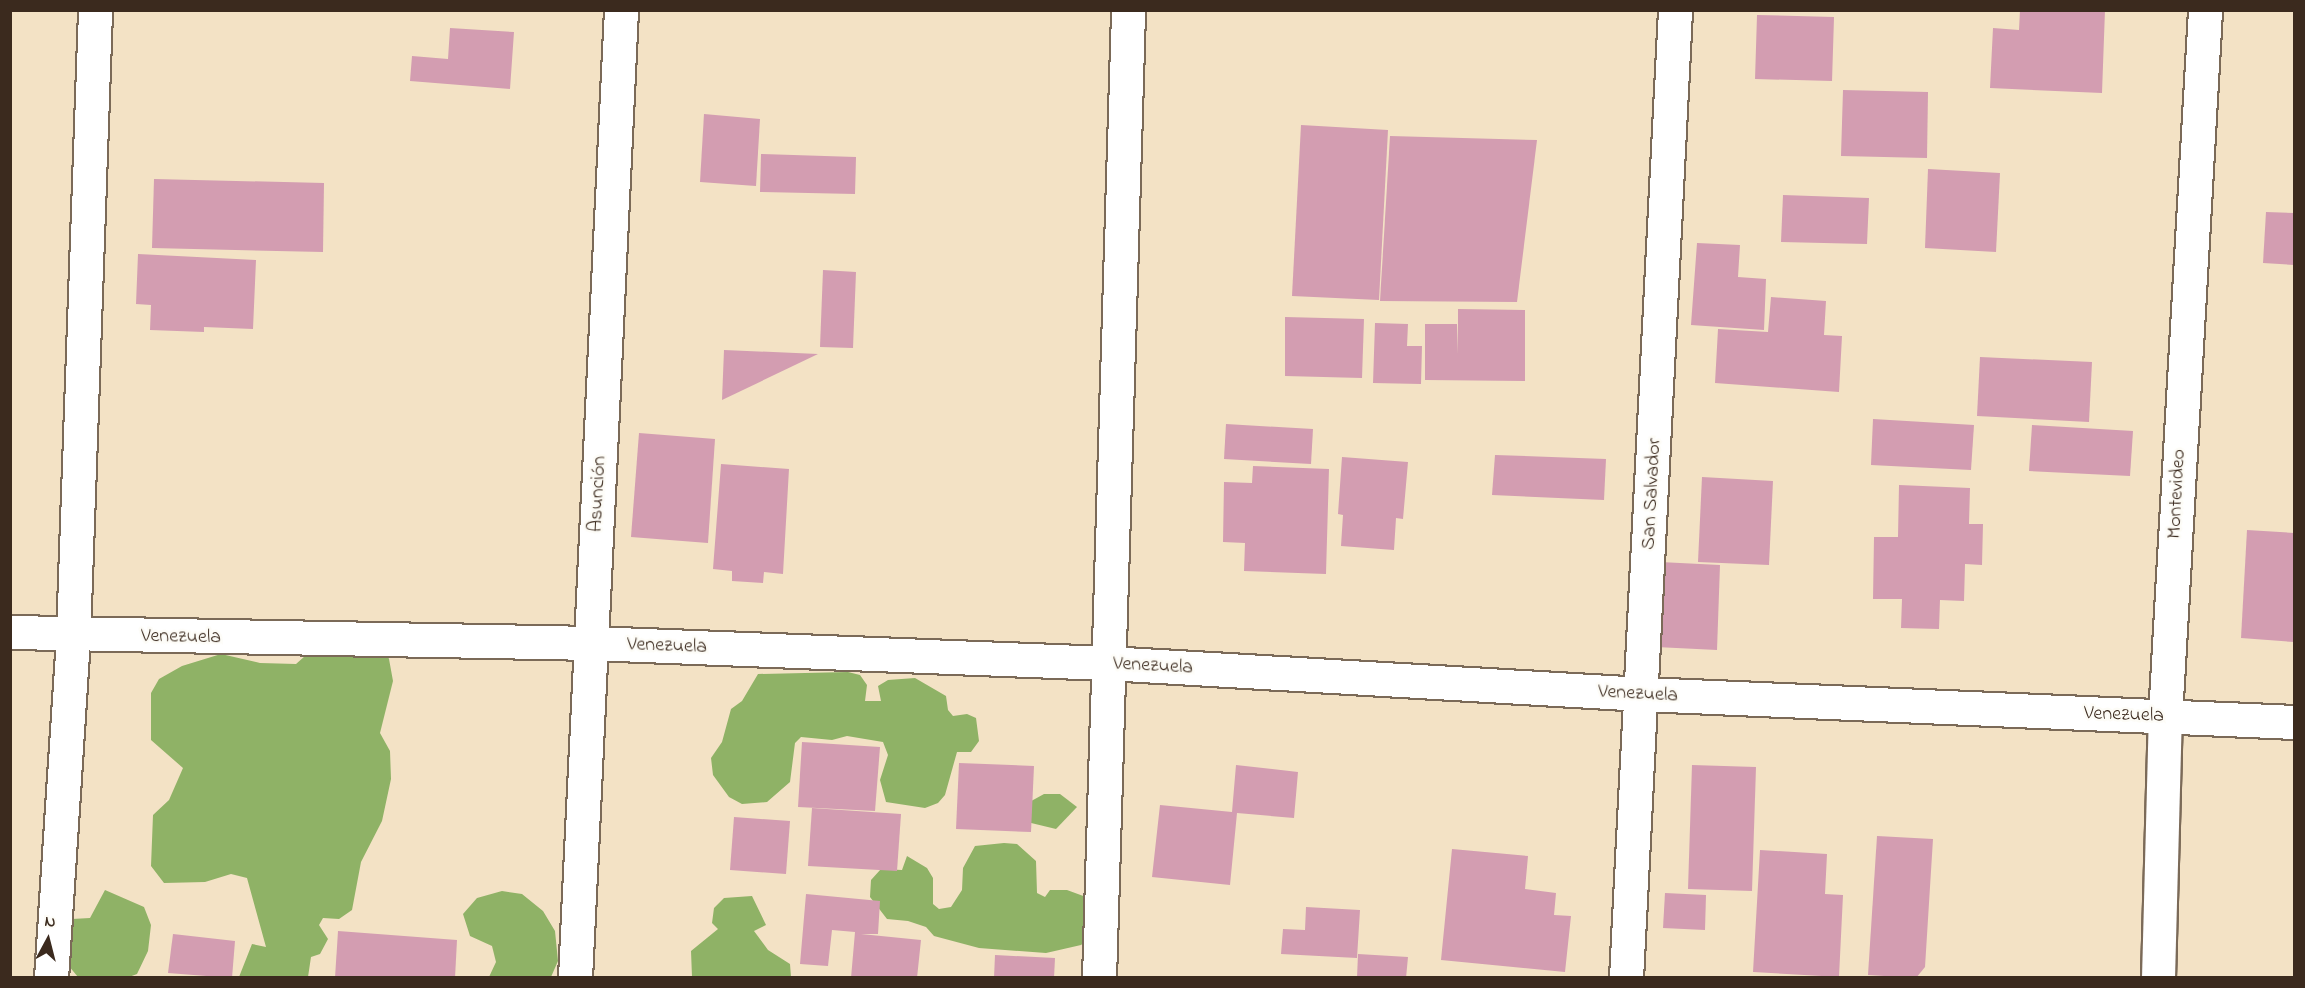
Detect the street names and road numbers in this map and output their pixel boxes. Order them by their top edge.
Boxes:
street label: San Salvador [1637,438,1667,550]
street label: Montevideo [2163,448,2191,540]
street label: Asunción [584,455,612,533]
street label: Venezuela [141,624,221,650]
street label: Venezuela [627,633,707,659]
street label: Venezuela [1112,652,1194,680]
street label: Venezuela [1597,680,1679,708]
street label: Venezuela [2084,702,2164,728]

